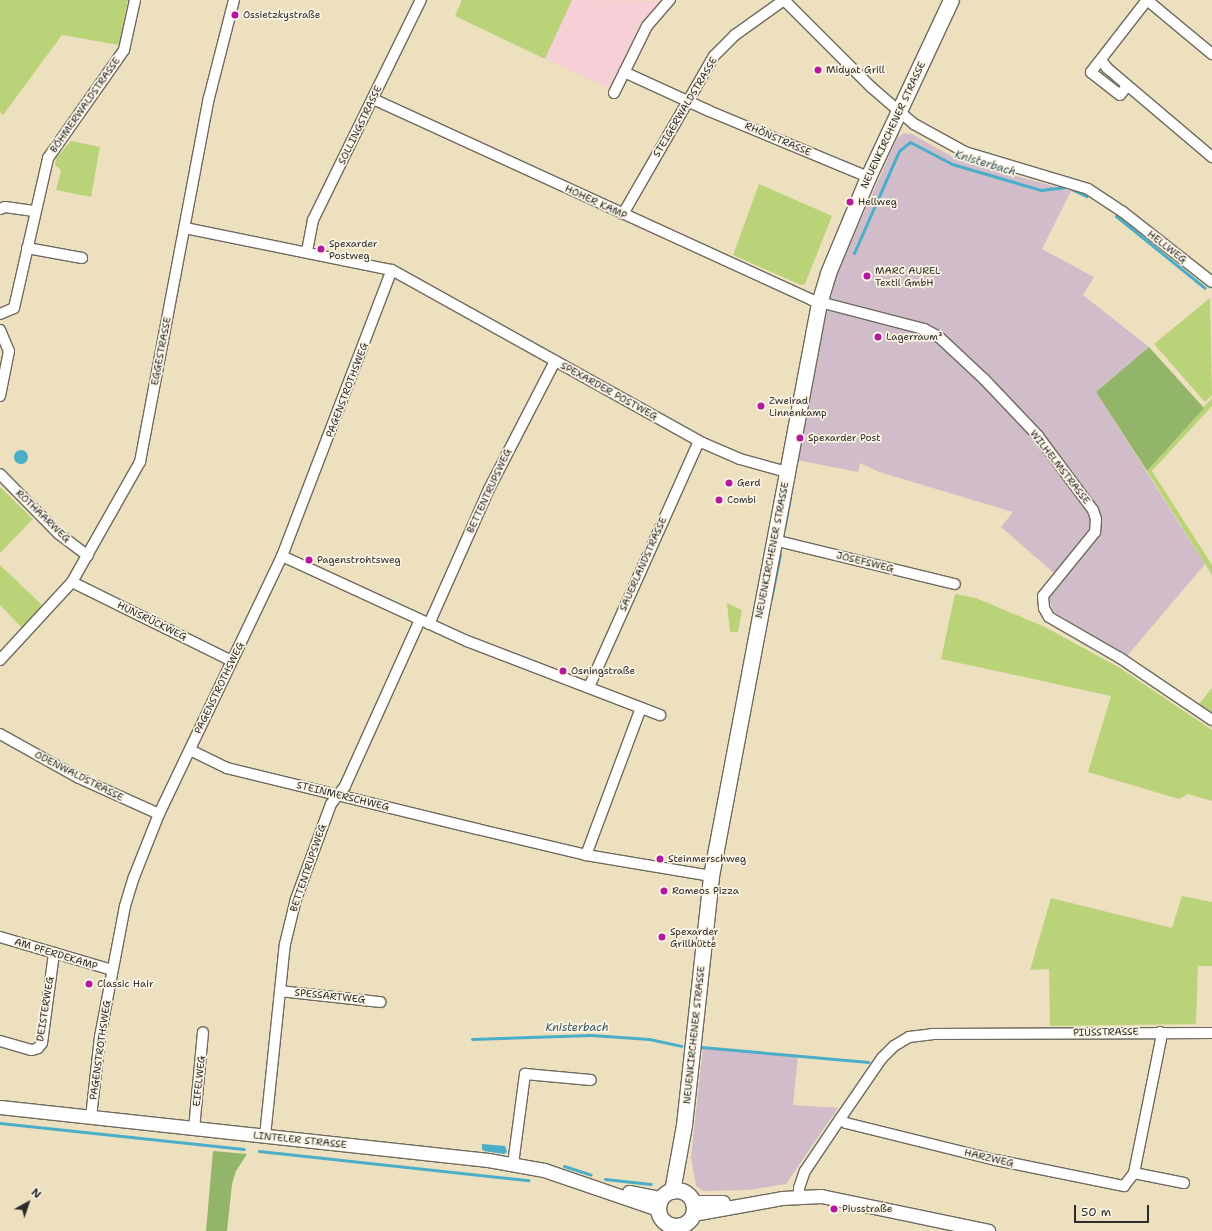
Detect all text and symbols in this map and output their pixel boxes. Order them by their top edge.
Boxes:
place label: Ossietzkystraße [243,9,320,21]
marker: Ossietzkystraße [230,10,240,20]
street label: BÖHMERWALDSTRASSE [47,55,123,155]
street label: STEIGERWALDSTRASSE [650,55,720,159]
street label: NEUENKIRCHENER STRASSE [858,60,928,190]
place label: Midyat Grill [826,64,885,76]
marker: Midyat Grill [813,65,823,75]
street label: SOLLINGSTRASSE [336,84,384,166]
street label: RHÖNSTRASSE [743,120,813,158]
water label: Knisterbach [953,148,1017,180]
street label: HOHER KAMP [563,182,629,222]
place label: Hellweg [858,196,897,208]
marker: Hellweg [845,197,855,207]
street label: HELLWEG [1145,228,1189,266]
place label: Spexarder Postweg [329,237,378,260]
marker: Spexarder Postweg [316,244,326,254]
place label: MARC AUREL Textil GmbH [875,264,941,288]
marker: MARC AUREL Textil GmbH [862,271,872,281]
street label: EGGESTRASSE [148,316,174,386]
place label: Lagerraum³ [886,331,943,343]
marker: Lagerraum³ [873,332,883,342]
street label: PAGENSTROTHSWEG [323,341,371,439]
street label: SPEXARDER POSTWEG [559,359,659,423]
place label: Zweirad Linnenkamp [769,394,827,418]
marker: Zweirad Linnenkamp [756,401,766,411]
street label: WILHELMSTRASSE [1027,428,1093,506]
place label: Spexarder Post [808,432,881,444]
marker: Spexarder Post [795,433,805,443]
street label: BETTENTRUPSWEG [464,447,514,535]
place label: Gerd [737,477,761,489]
marker: Gerd [724,478,734,488]
street label: NEUENKIRCHENER STRASSE [753,481,791,619]
street label: ROTHAARWEG [13,487,73,545]
place label: Combi [727,494,756,506]
marker: Combi [714,495,724,505]
street label: SAUERLANDSTRASSE [617,515,669,613]
street label: JOSEFSWEG [835,549,895,575]
place label: Pagenstrohtsweg [317,554,401,566]
marker: Pagenstrohtsweg [304,555,314,565]
street label: HUNSRÜCKWEG [115,599,189,643]
street label: PAGENSTROTHSWEG [192,640,246,736]
place label: Osningstraße [571,665,635,677]
marker: Osningstraße [558,666,568,676]
street label: ODENWALDSTRASSE [33,748,125,804]
street label: STEINMERSCHWEG [295,779,391,813]
street label: BETTENTRUPSWEG [287,823,329,913]
place label: Steinmerschweg [668,853,746,865]
marker: Steinmerschweg [655,854,665,864]
place label: Romeos Pizza [672,885,739,897]
marker: Romeos Pizza [659,886,669,896]
place label: Spexarder Grillhütte [670,925,719,948]
marker: Spexarder Grillhütte [657,932,667,942]
street label: AM PFERDEKAMP [13,936,99,972]
street label: NEUENKIRCHENER STRASSE [681,965,707,1105]
street label: DEISTERWEG [34,975,56,1043]
place label: Classic Hair [97,978,154,990]
marker: Classic Hair [84,979,94,989]
street label: SPESSARTWEG [294,986,366,1006]
street label: PAGENSTROTHSWEG [87,999,113,1101]
water label: Knisterbach [545,1021,609,1035]
street label: PIUSSTRASSE [1073,1025,1139,1039]
street label: EIFELWEG [190,1055,208,1107]
street label: LINTELER STRASSE [253,1129,347,1151]
street label: HARZWEG [963,1146,1015,1170]
north arrow [8,1183,48,1223]
text: N [28,1185,44,1202]
scale bar [1076,1197,1151,1223]
place label: Piusstraße [842,1203,892,1215]
marker: Piusstraße [829,1204,839,1214]
text: 50 m [1081,1204,1111,1220]

